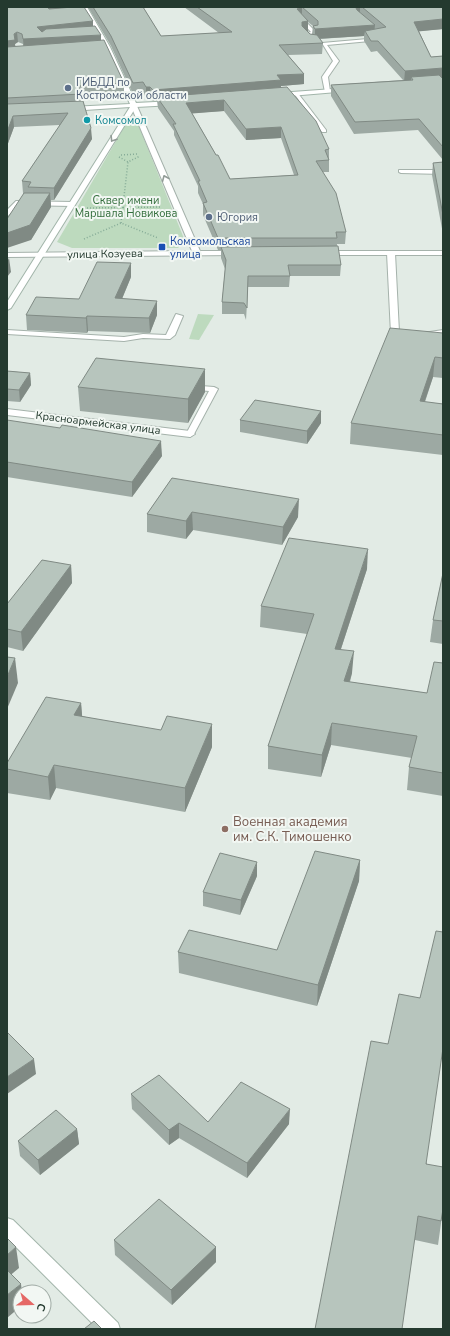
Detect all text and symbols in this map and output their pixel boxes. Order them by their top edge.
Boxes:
place label: ГИБДД по Костромской области [76,75,187,103]
marker: ГИБДД по Костромской области [63,83,73,93]
place label: Комсомол [95,113,147,128]
marker: Комсомол [82,115,92,125]
one-way arrow [110,135,118,142]
one-way arrow [162,175,170,183]
park label: Сквер имени Маршала Новикова [75,193,177,221]
place label: Югория [217,210,258,225]
marker: Югория [204,212,214,222]
place label: Комсомольская улица [170,234,250,262]
marker: Комсомольская улица [157,242,167,252]
street label: улица Козуева [67,246,143,262]
street label: Красноармейская улица [35,408,161,438]
place label: Военная академия им. С.К. Тимошенко [233,813,352,846]
marker: Военная академия им. С.К. Тимошенко [220,824,230,834]
north arrow [12,1284,52,1324]
text: С [32,1301,49,1314]

